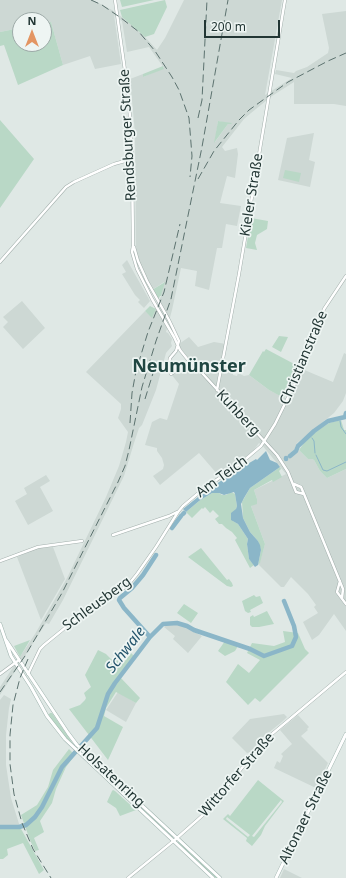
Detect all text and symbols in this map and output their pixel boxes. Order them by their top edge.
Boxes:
north arrow [12,12,52,52]
scale bar [206,12,282,38]
text: N [28,13,36,28]
text: 200 m [211,18,246,35]
street label: Rendsburger Straße [116,69,140,201]
street label: Kieler Straße [237,152,267,238]
street label: Christianstraße [277,308,331,408]
district label: Neumünster [132,356,246,378]
street label: Kuhberg [213,387,263,439]
street label: Am Teich [193,453,251,501]
street label: Schleusberg [59,573,135,635]
water label: Schwale [102,623,150,677]
street label: Wittorfer Straße [196,730,278,820]
street label: Holsatenring [74,741,148,811]
street label: Altonaer Straße [276,767,336,867]

